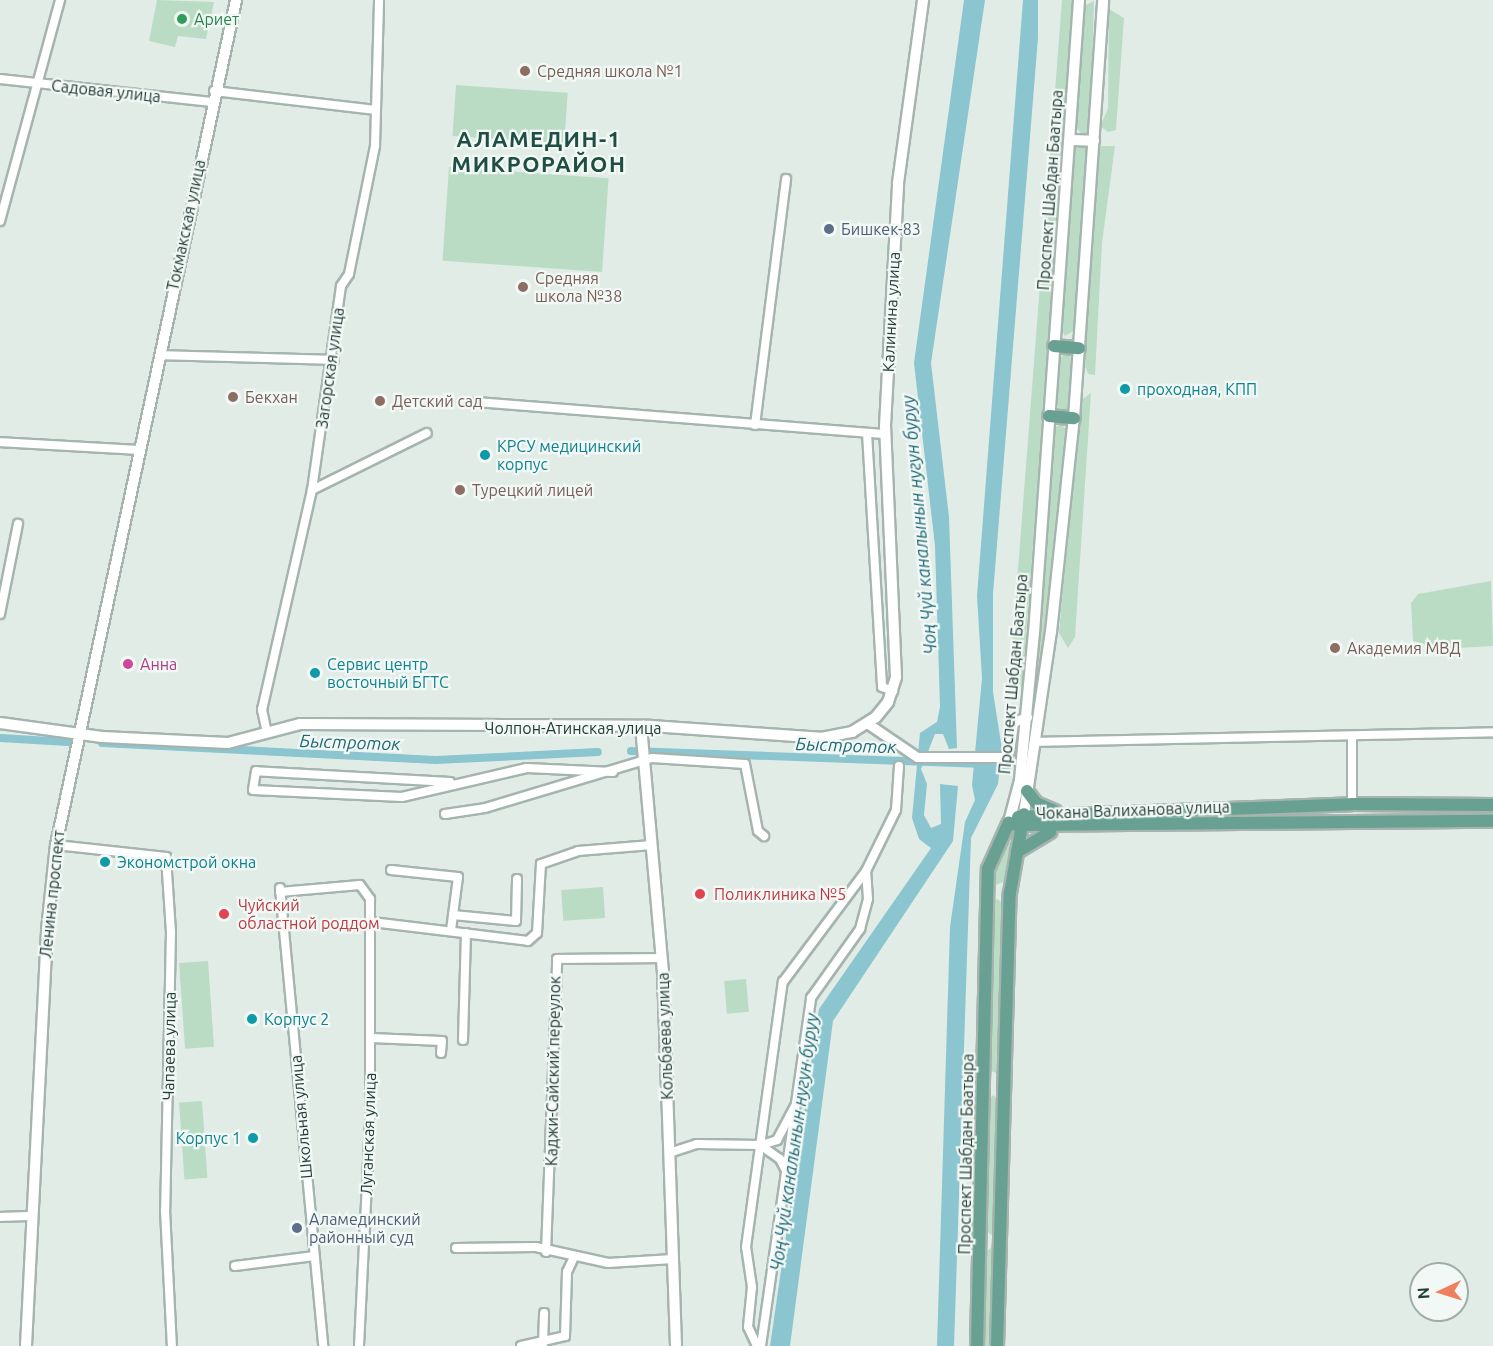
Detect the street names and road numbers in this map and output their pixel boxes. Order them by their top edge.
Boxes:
street label: Садовая улица [50,76,162,106]
street label: Проспект Шабдан Баатыра [1033,89,1067,291]
street label: Токмакская улица [163,158,209,292]
street label: Калинина улица [878,251,904,373]
street label: Загорская улица [312,306,348,430]
street label: Проспект Шабдан Баатыра [995,573,1031,775]
street label: Чолпон-Атинская улица [485,718,661,738]
street label: Чокана Валиханова улица [1036,797,1230,823]
street label: Ленина проспект [36,829,68,959]
street label: Кольбаева улица [653,972,677,1100]
street label: Каджи-Сайский переулок [542,976,564,1166]
street label: Чапаева улица [158,991,180,1101]
street label: Проспект Шабдан Баатыра [955,1053,977,1255]
street label: Школьная улица [286,1054,316,1180]
street label: Луганская улица [356,1072,380,1196]

